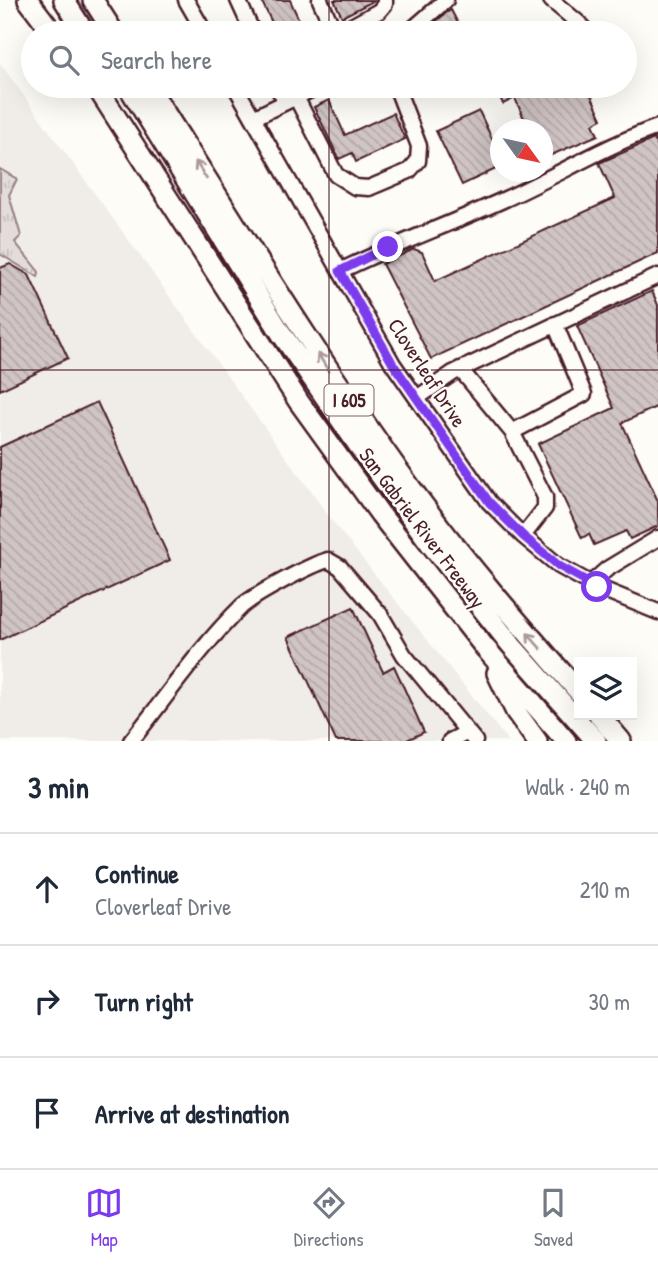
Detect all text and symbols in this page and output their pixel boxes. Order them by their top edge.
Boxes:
search box [21,21,637,98]
icon: search [45,41,83,79]
text: Search here [101,42,212,77]
north arrow [490,119,553,182]
one-way arrow [194,161,209,180]
route end [372,231,403,262]
street label: Cloverleaf Drive [381,313,473,433]
one-way arrow [316,353,331,372]
road number: I 605 [324,384,374,416]
street label: San Gabriel River Freeway [352,441,492,614]
route start [581,571,612,602]
one-way arrow [526,632,542,650]
map controls [574,657,637,720]
button: layers [574,657,637,720]
text: 3 min [28,767,89,807]
text: Walk · 240 m [525,771,630,802]
text: Continue [95,856,179,891]
icon: ahead [28,870,66,908]
text: 210 m [580,874,630,905]
text: Cloverleaf Drive [95,891,231,922]
icon: right [28,982,66,1020]
text: Turn right [95,984,193,1019]
text: 30 m [588,986,630,1017]
icon: arrive [28,1094,66,1132]
text: Arrive at destination [95,1096,290,1131]
tab: Map [85,1184,123,1252]
tab: Directions [294,1184,364,1252]
tab: Saved [534,1184,573,1252]

